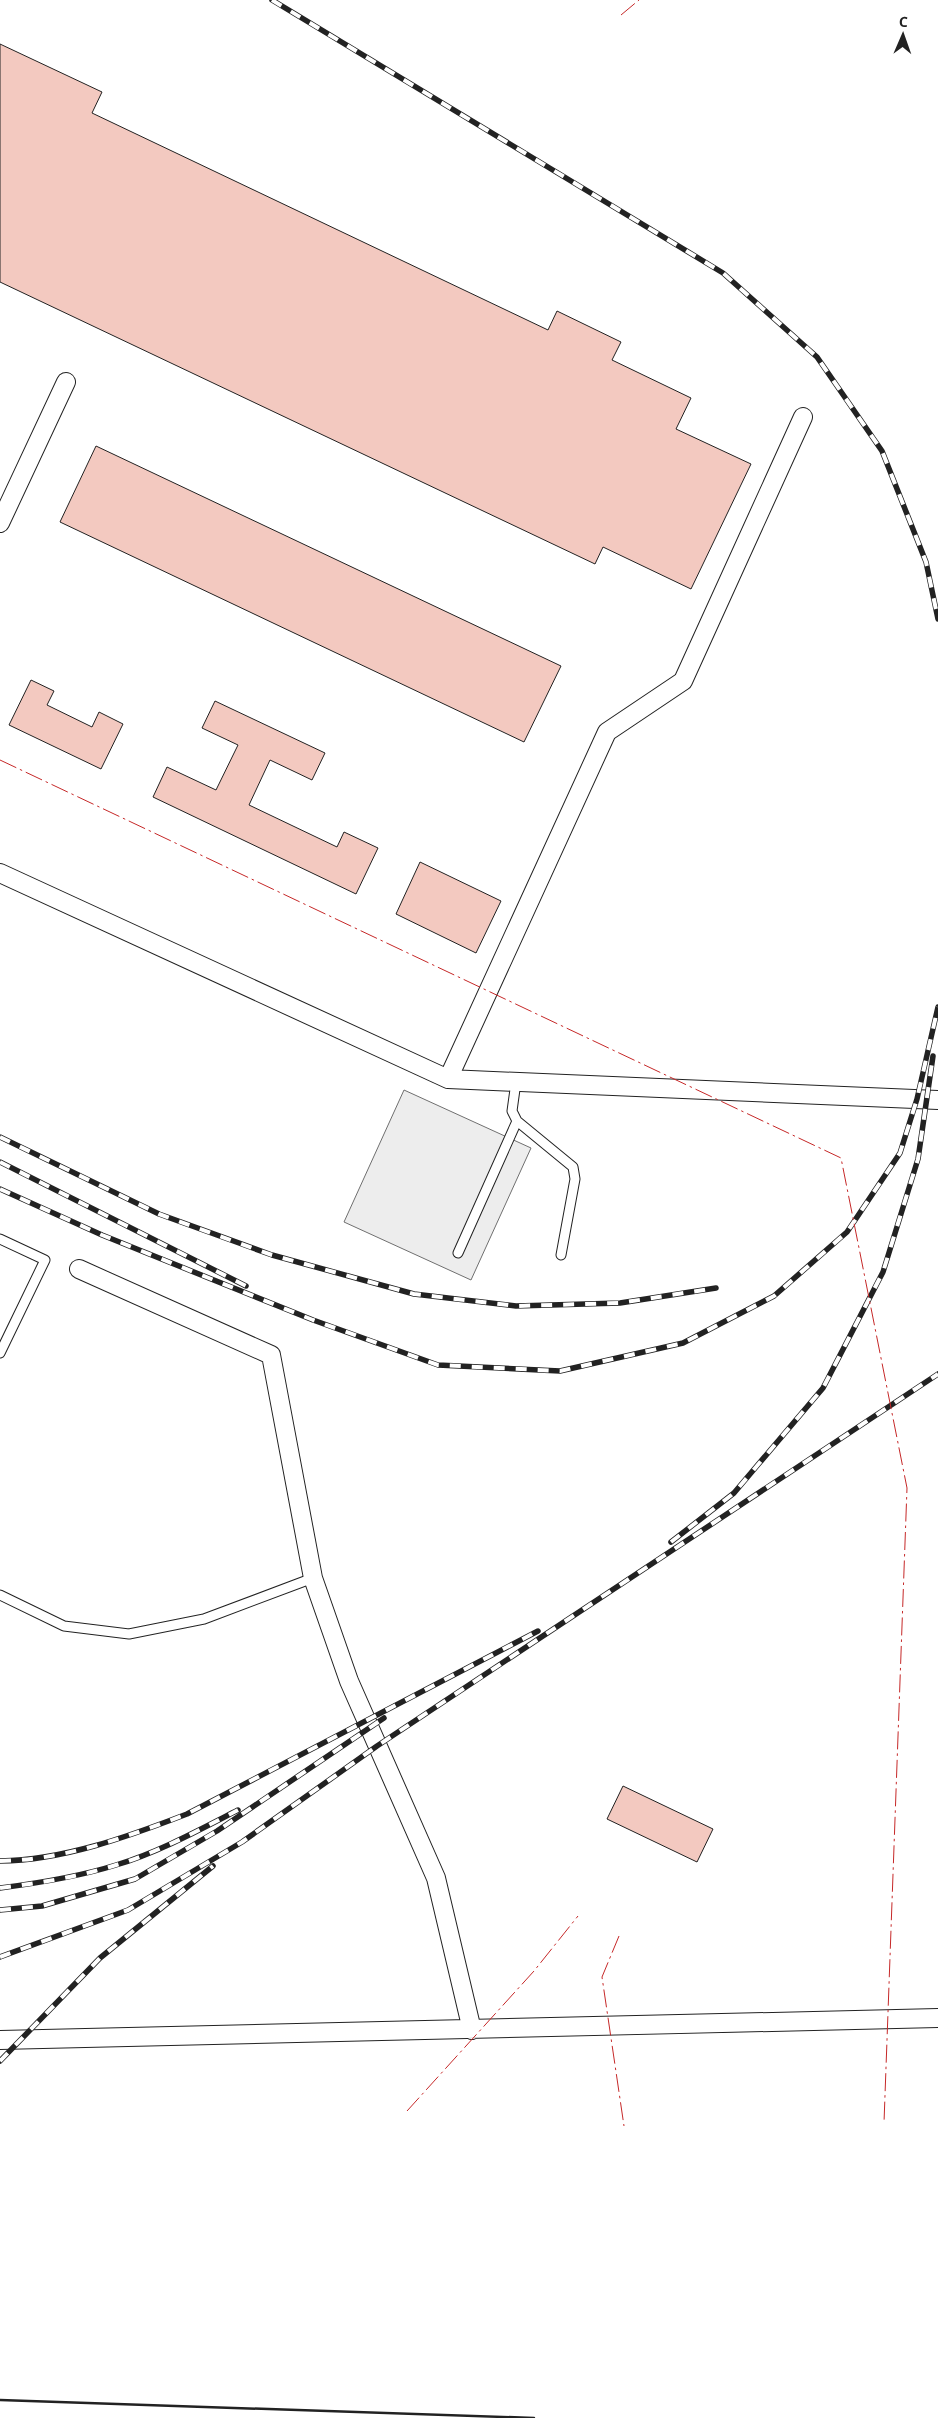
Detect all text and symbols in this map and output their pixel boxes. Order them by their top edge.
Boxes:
north arrow [878,10,928,60]
text: С [899,12,908,31]

